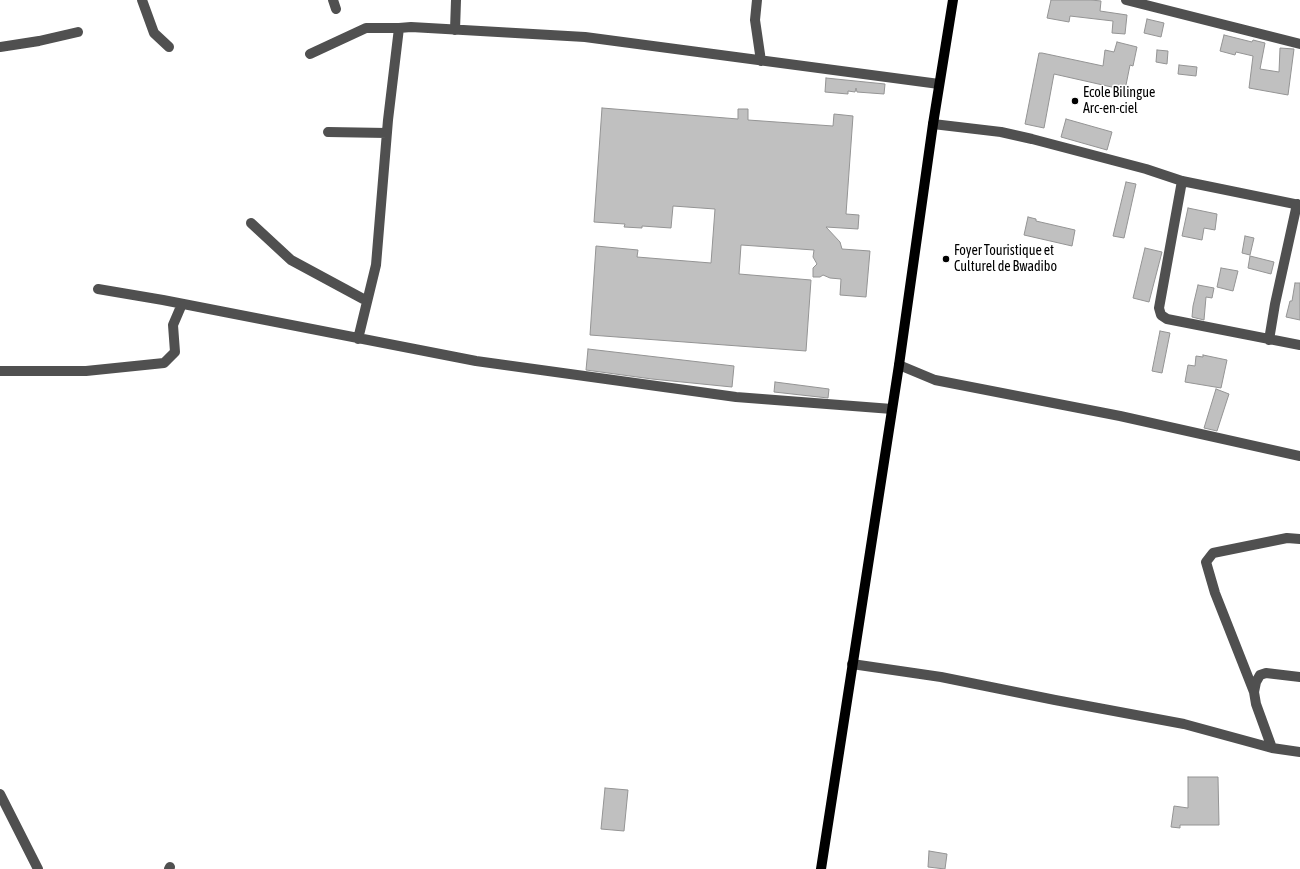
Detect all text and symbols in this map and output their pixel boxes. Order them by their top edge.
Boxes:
place label: Ecole Bilingue Arc-en-ciel [1083,85,1155,118]
marker: Ecole Bilingue Arc-en-ciel [1070,96,1080,106]
place label: Foyer Touristique et Culturel de Bwadibo [954,243,1057,276]
marker: Foyer Touristique et Culturel de Bwadibo [941,254,951,264]

